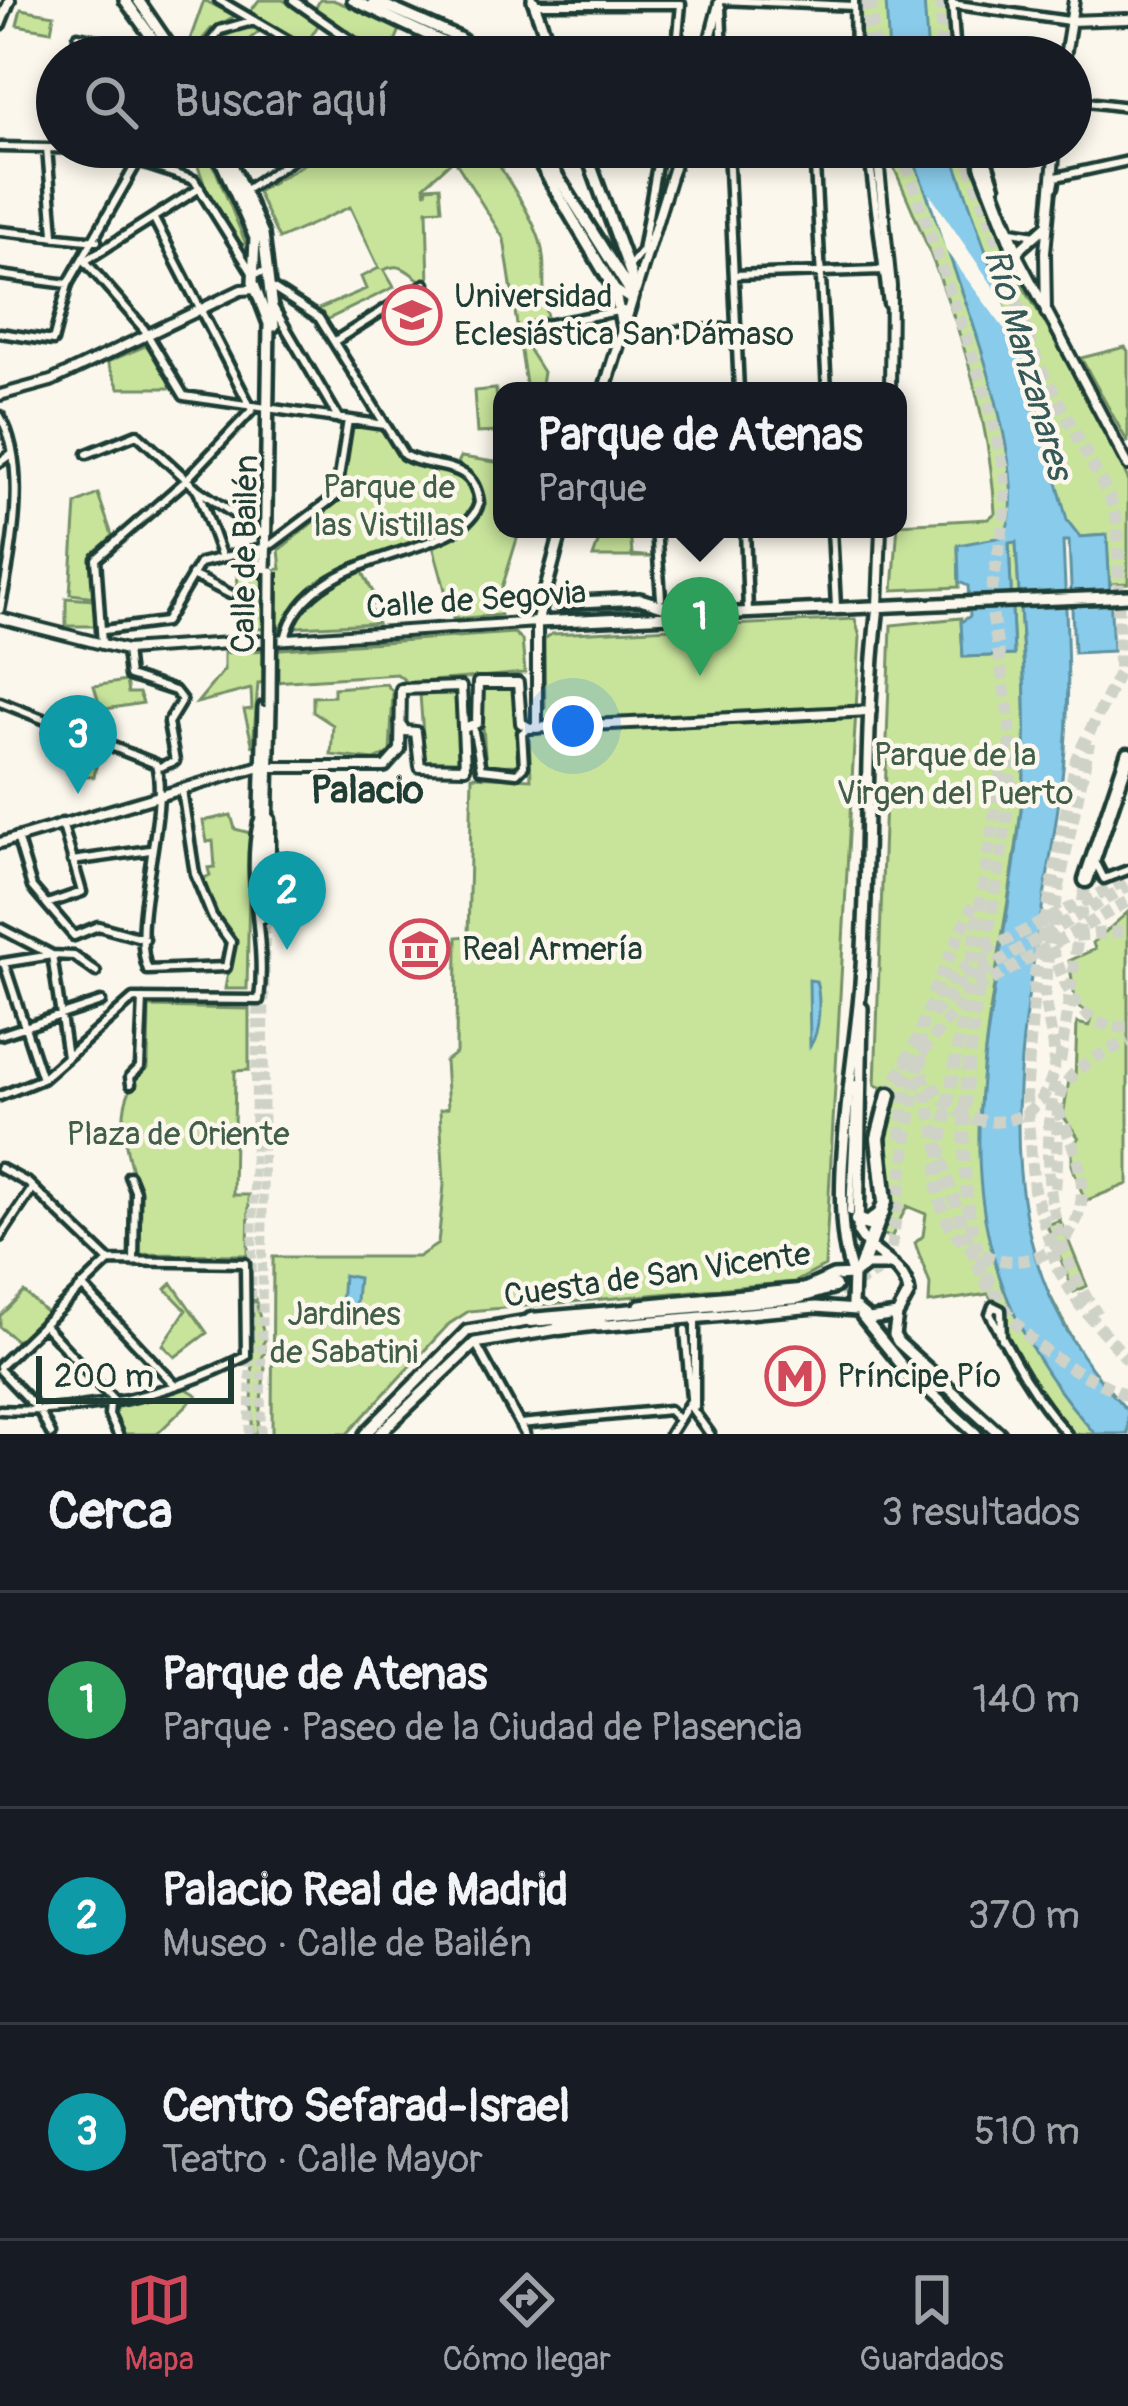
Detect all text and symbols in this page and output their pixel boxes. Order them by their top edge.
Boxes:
search box [36,36,1092,168]
icon: search [78,69,144,135]
text: Buscar aquí [174,74,389,130]
water label: Río Manzanares [974,244,1083,488]
place label: Universidad Eclesiástica San Dámaso [454,276,794,355]
school or university icon: Universidad Eclesiástica San Dámaso [381,284,443,346]
popup [493,382,907,538]
text: Parque de Atenas [537,408,863,464]
street label: Calle de Bailén [223,454,267,654]
text: Parque [537,464,646,513]
park label: Parque de las Vistillas [314,467,464,546]
street label: Calle de Segovia [365,572,587,628]
pin: 1 [661,577,739,676]
pin: 3 [39,695,117,794]
your location [543,696,603,756]
park label: Parque de la Virgen del Puerto [836,735,1074,814]
district label: Palacio [310,766,424,815]
pin: 2 [248,851,326,950]
museum icon: Real Armería [389,918,451,980]
place label: Real Armería [462,929,643,970]
park label: Plaza de Oriente [66,1114,290,1155]
street label: Cuesta de San Vicente [501,1233,813,1317]
park label: Jardines de Sabatini [270,1294,418,1373]
metro station icon: Príncipe Pío [764,1345,826,1407]
scale bar [36,1350,234,1403]
text: 200 m [54,1356,154,1397]
place label: Príncipe Pío [837,1356,1001,1397]
text: Cerca [48,1480,172,1544]
text: 3 resultados [881,1488,1080,1537]
text: Parque de Atenas [162,1647,487,1703]
text: 1 [79,1675,95,1724]
text: 140 m [972,1675,1080,1724]
text: Parque · Paseo de la Ciudad de Plasencia [162,1703,802,1752]
text: Palacio Real de Madrid [162,1863,568,1919]
text: 2 [76,1891,98,1940]
text: 370 m [968,1891,1080,1940]
text: Museo · Calle de Bailén [162,1919,532,1968]
text: Centro Sefarad-Israel [162,2079,570,2135]
text: 3 [76,2107,98,2156]
text: 510 m [974,2107,1080,2156]
text: Teatro · Calle Mayor [162,2135,483,2184]
tab: Mapa [124,2267,194,2380]
tab: Cómo llegar [443,2267,611,2380]
tab: Guardados [859,2267,1004,2380]

